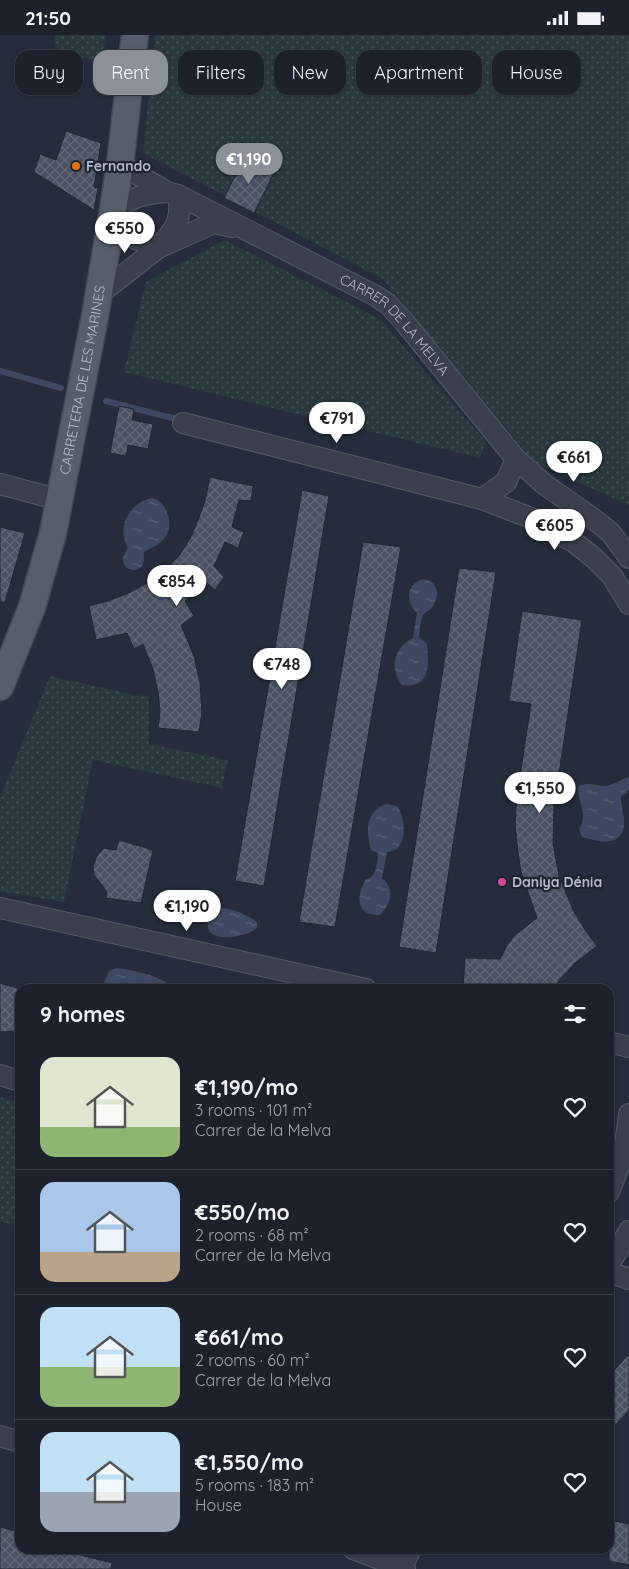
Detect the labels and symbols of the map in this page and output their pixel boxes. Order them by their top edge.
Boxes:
pin: €1,190 [208,143,290,185]
place label: Fernando [86,157,151,175]
marker: Fernando [70,160,82,172]
pin: €550 [95,211,155,254]
street label: CARRER DE LA MELVA [337,270,453,379]
street label: CARRETERA DE LES MARINES [56,284,109,476]
pin: €791 [307,401,367,444]
pin: €661 [544,441,604,483]
pin: €605 [525,509,585,551]
pin: €854 [147,565,207,607]
pin: €748 [252,647,312,690]
pin: €1,550 [499,771,581,814]
place label: Daniya Dénia [512,873,602,891]
marker: Daniya Dénia [496,876,508,888]
pin: €1,190 [146,889,228,932]

